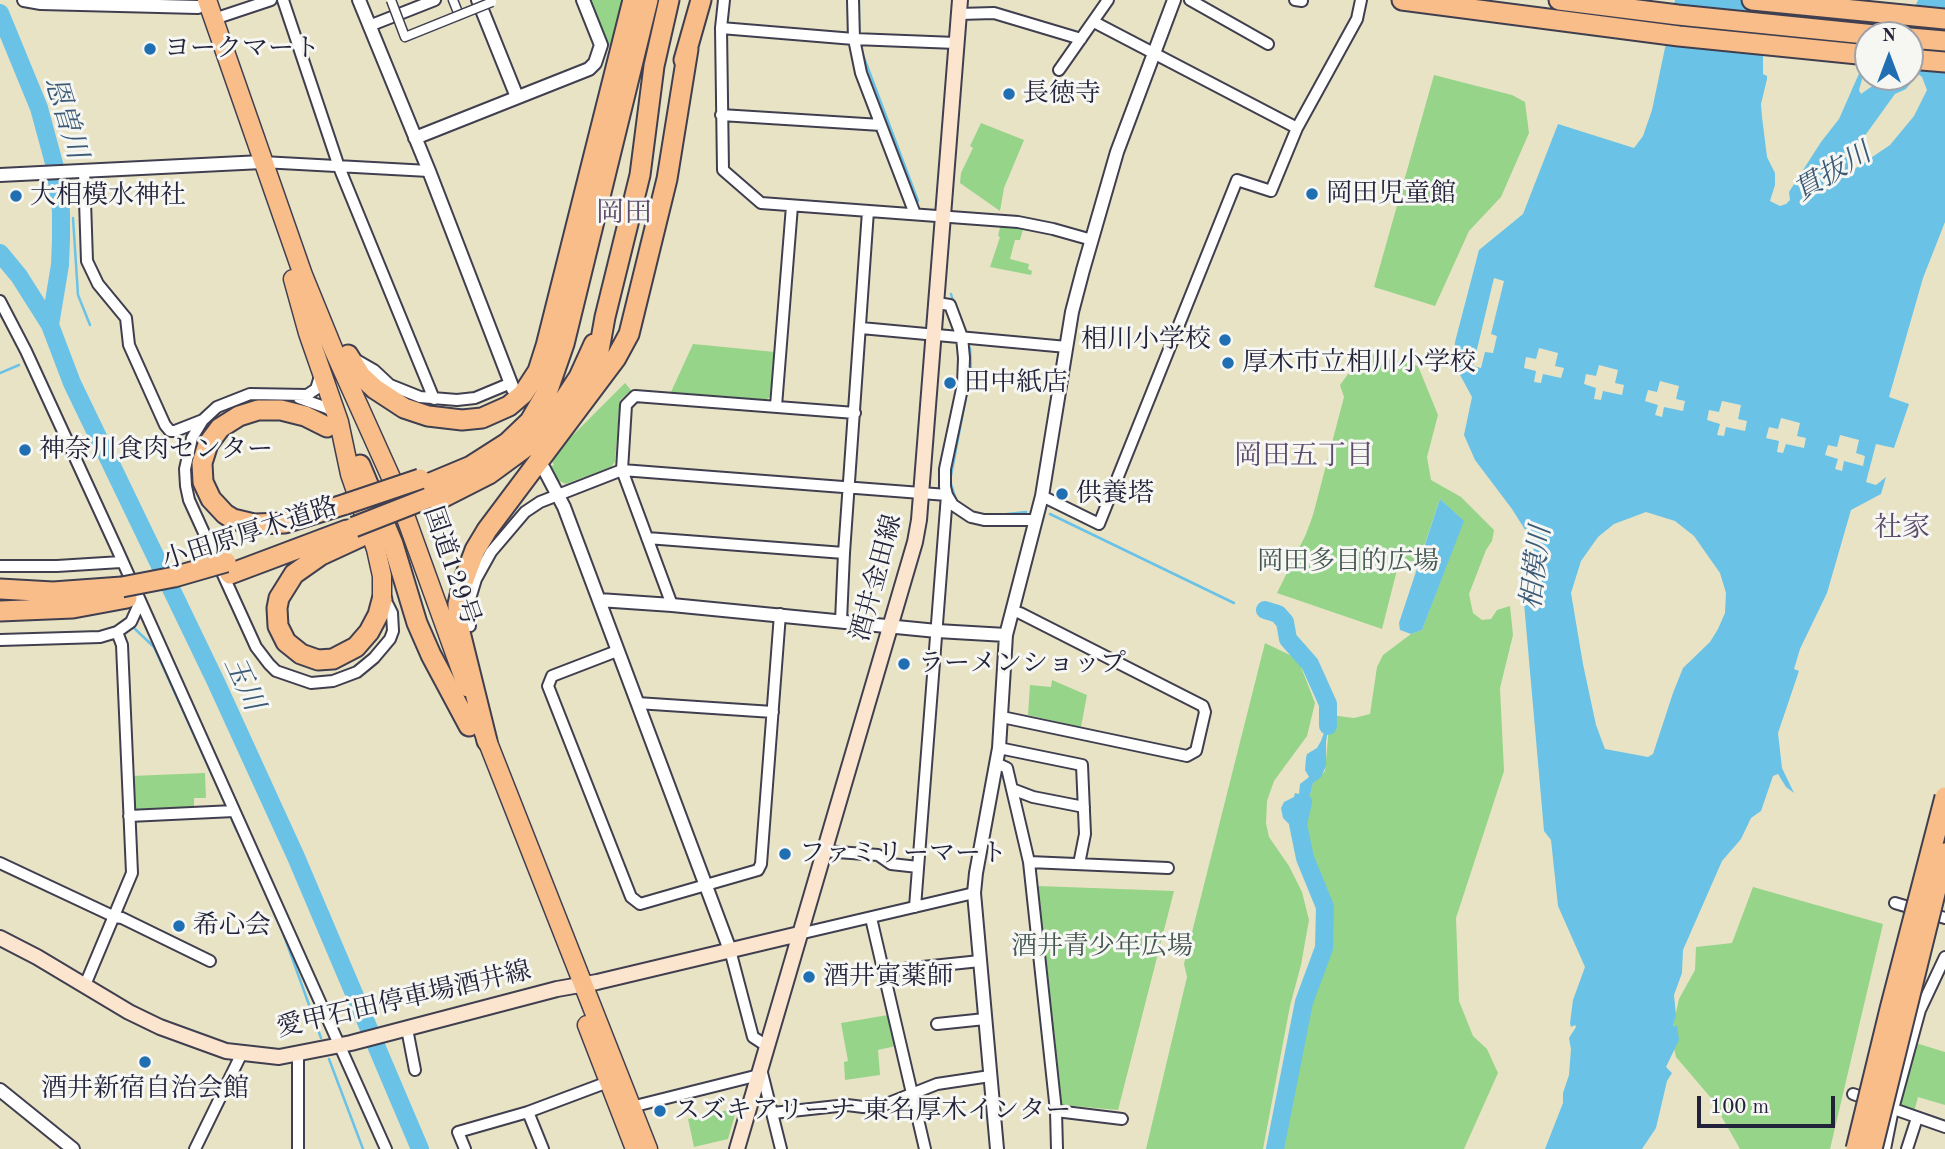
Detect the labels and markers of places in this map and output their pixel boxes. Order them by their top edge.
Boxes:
place label: ヨークマート [164,33,320,65]
marker: ヨークマート [142,41,158,57]
place label: 長徳寺 [1023,78,1101,110]
marker: 長徳寺 [1001,86,1017,102]
place label: 岡田児童館 [1326,178,1456,210]
place label: 大相模水神社 [30,180,186,212]
marker: 岡田児童館 [1304,186,1320,202]
marker: 大相模水神社 [8,188,24,204]
place label: 相川小学校 [1081,324,1211,356]
marker: 相川小学校 [1217,332,1233,348]
place label: 厚木市立相川小学校 [1242,347,1476,379]
marker: 厚木市立相川小学校 [1220,355,1236,371]
place label: 田中紙店 [964,367,1068,399]
marker: 田中紙店 [942,375,958,391]
place label: 神奈川食肉センター [39,434,273,466]
marker: 神奈川食肉センター [17,442,33,458]
place label: 供養塔 [1076,478,1154,510]
marker: 供養塔 [1054,486,1070,502]
place label: ラーメンショップ [918,648,1126,680]
marker: ラーメンショップ [896,656,912,672]
place label: ファミリーマート [799,838,1007,870]
marker: ファミリーマート [777,846,793,862]
place label: 希心会 [193,910,271,942]
marker: 希心会 [171,918,187,934]
place label: 酒井寅薬師 [823,961,953,993]
marker: 酒井寅薬師 [801,969,817,985]
marker: 酒井新宿自治会館 [137,1054,153,1070]
place label: 酒井新宿自治会館 [41,1073,249,1105]
place label: スズキアリーナ 東名厚木インター [674,1095,1071,1127]
marker: スズキアリーナ 東名厚木インター [652,1103,668,1119]

